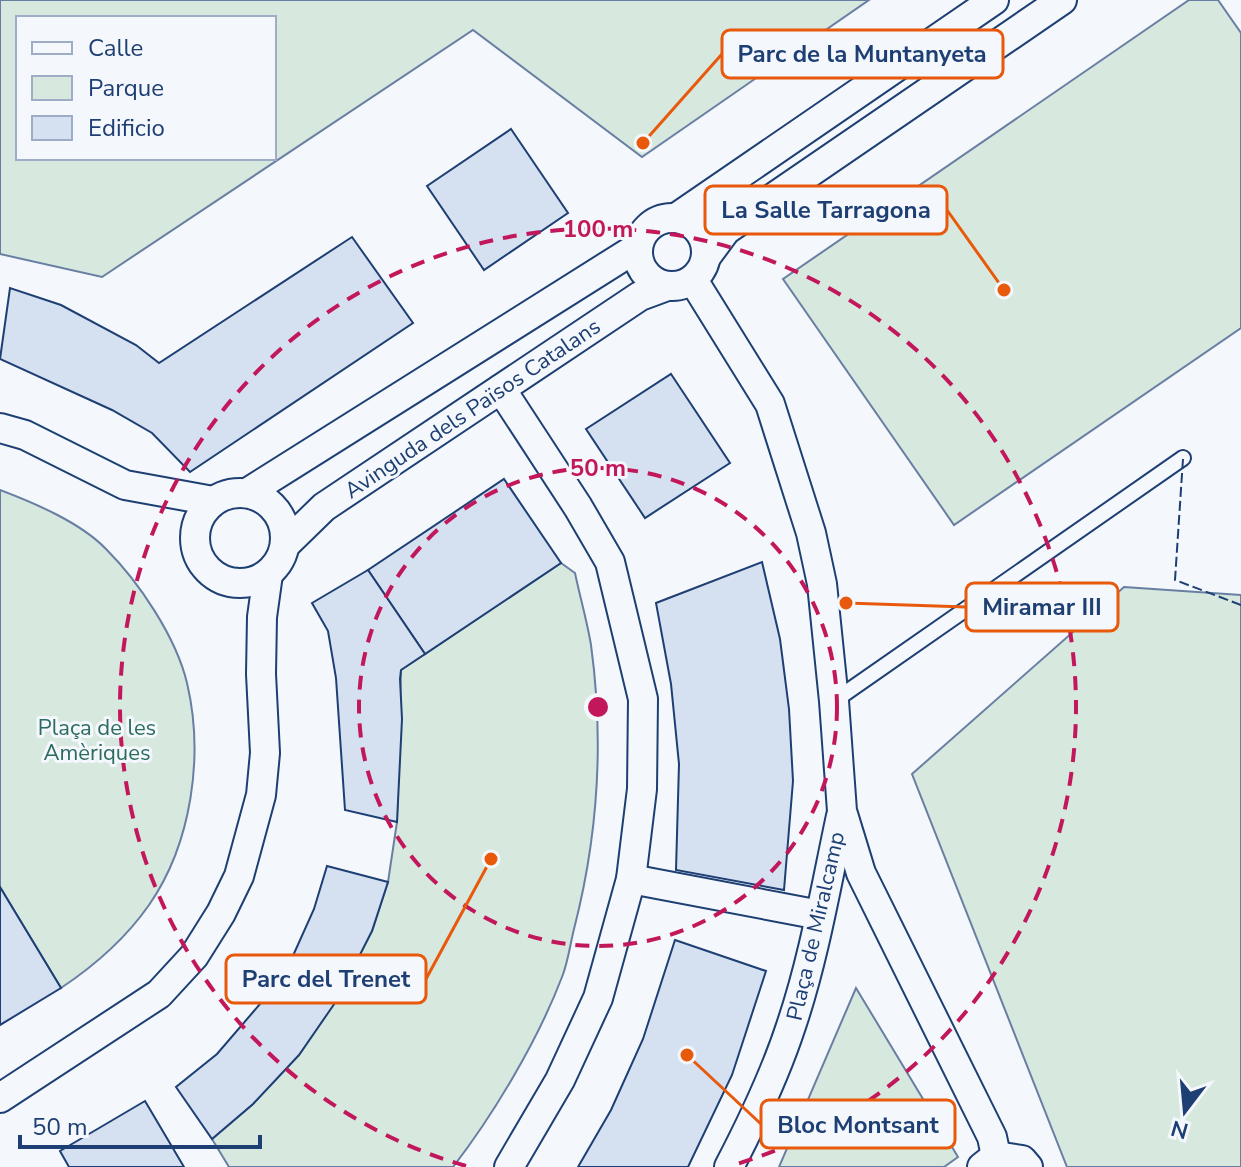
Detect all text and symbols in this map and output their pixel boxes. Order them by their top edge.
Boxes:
legend [16,16,276,160]
callout: Parc de la Muntanyeta [722,30,1003,78]
text: Calle [88,32,143,64]
text: Parc de la Muntanyeta [737,38,987,70]
text: Parque [88,72,164,104]
text: Edificio [88,112,165,144]
callout: La Salle Tarragona [705,186,947,234]
text: La Salle Tarragona [721,194,931,226]
text: 100 m [563,213,633,245]
street label: Avinguda dels Països Catalans [339,312,606,506]
text: 50 m [570,452,626,484]
callout: Miramar III [966,583,1118,631]
text: Miramar III [982,591,1102,623]
centre of rings [584,693,612,721]
park label: Plaça de les Amèriques [38,713,156,768]
street label: Plaça de Miralcamp [780,829,852,1024]
callout: Parc del Trenet [226,955,426,1003]
text: Parc del Trenet [242,963,411,995]
north arrow [1145,1071,1225,1151]
scale bar [20,1099,260,1149]
callout: Bloc Montsant [761,1100,955,1148]
text: Bloc Montsant [777,1109,940,1141]
text: 50 m [32,1111,88,1143]
text: N [1168,1113,1192,1146]

